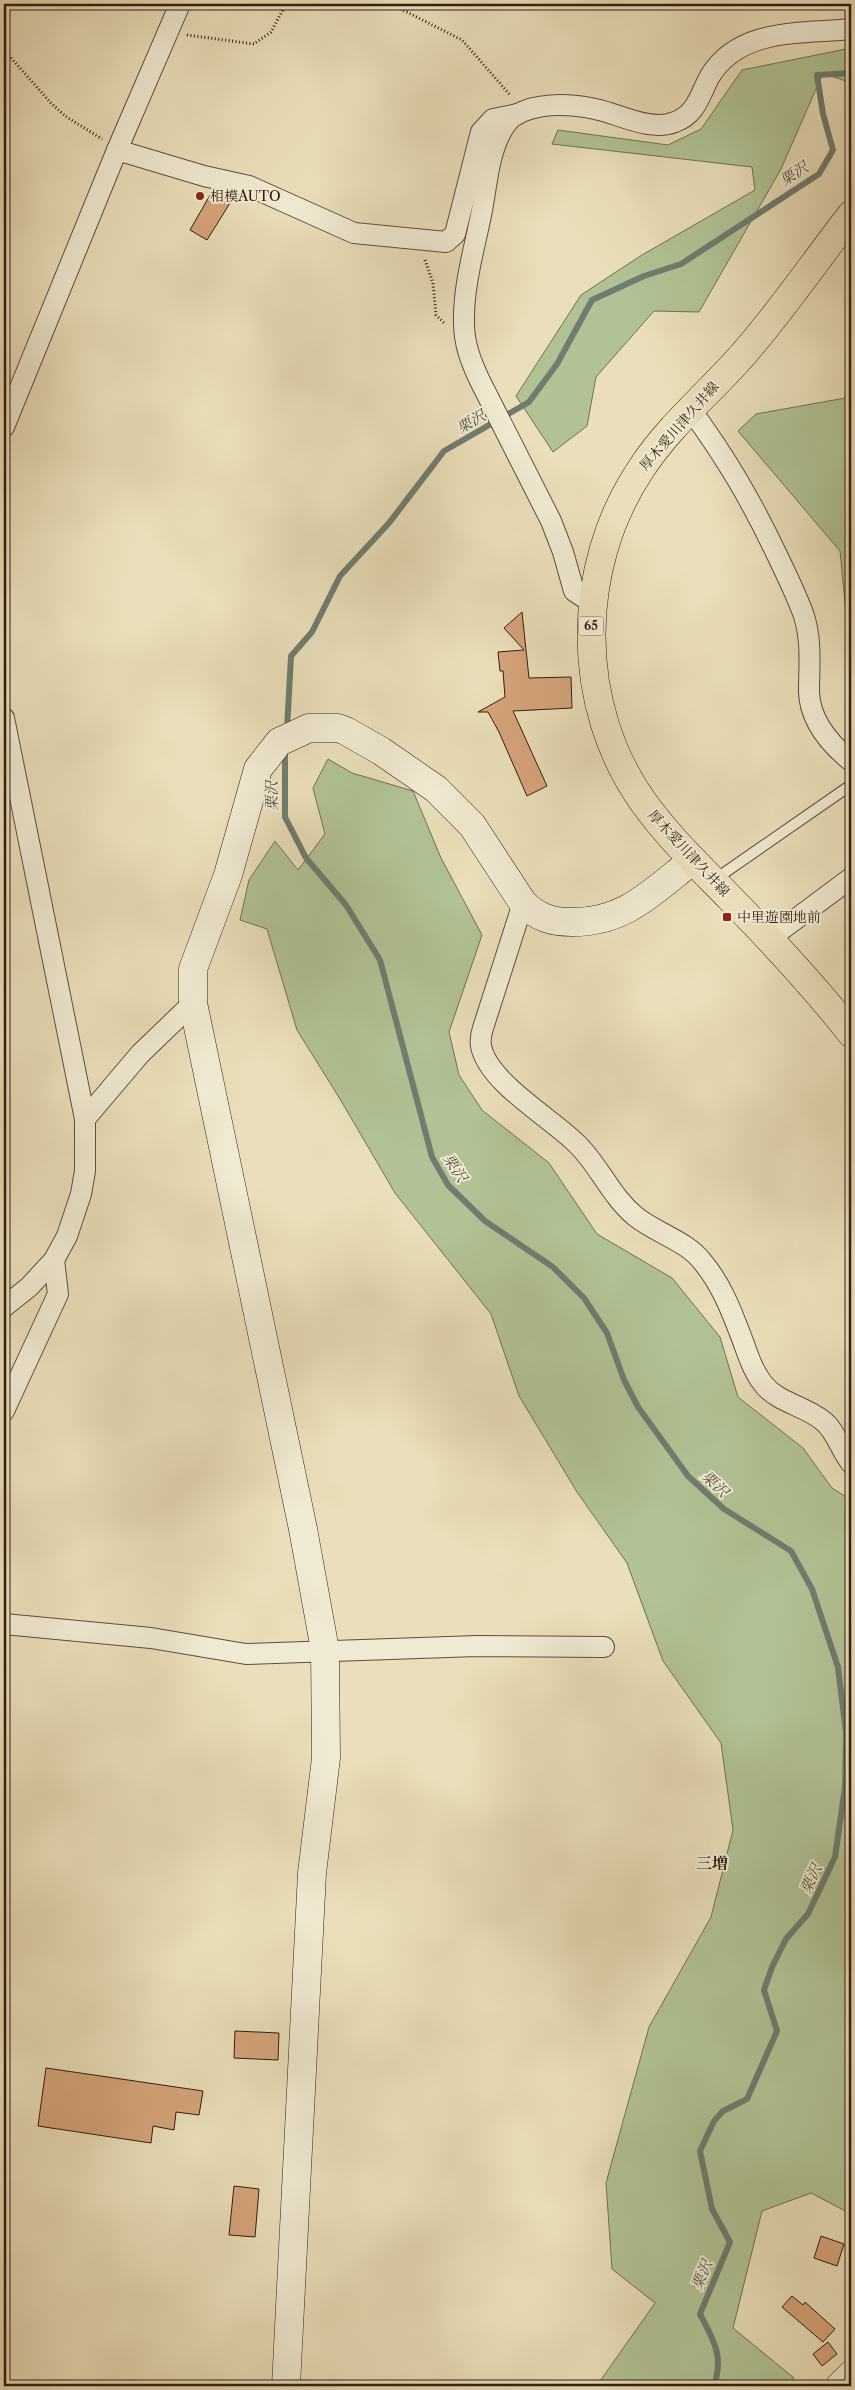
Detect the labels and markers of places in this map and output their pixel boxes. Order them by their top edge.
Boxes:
place label: 相模AUTO [210,187,281,205]
marker: 相模AUTO [194,190,206,202]
place label: 中里遊園地前 [737,908,821,926]
marker: 中里遊園地前 [721,911,733,923]

